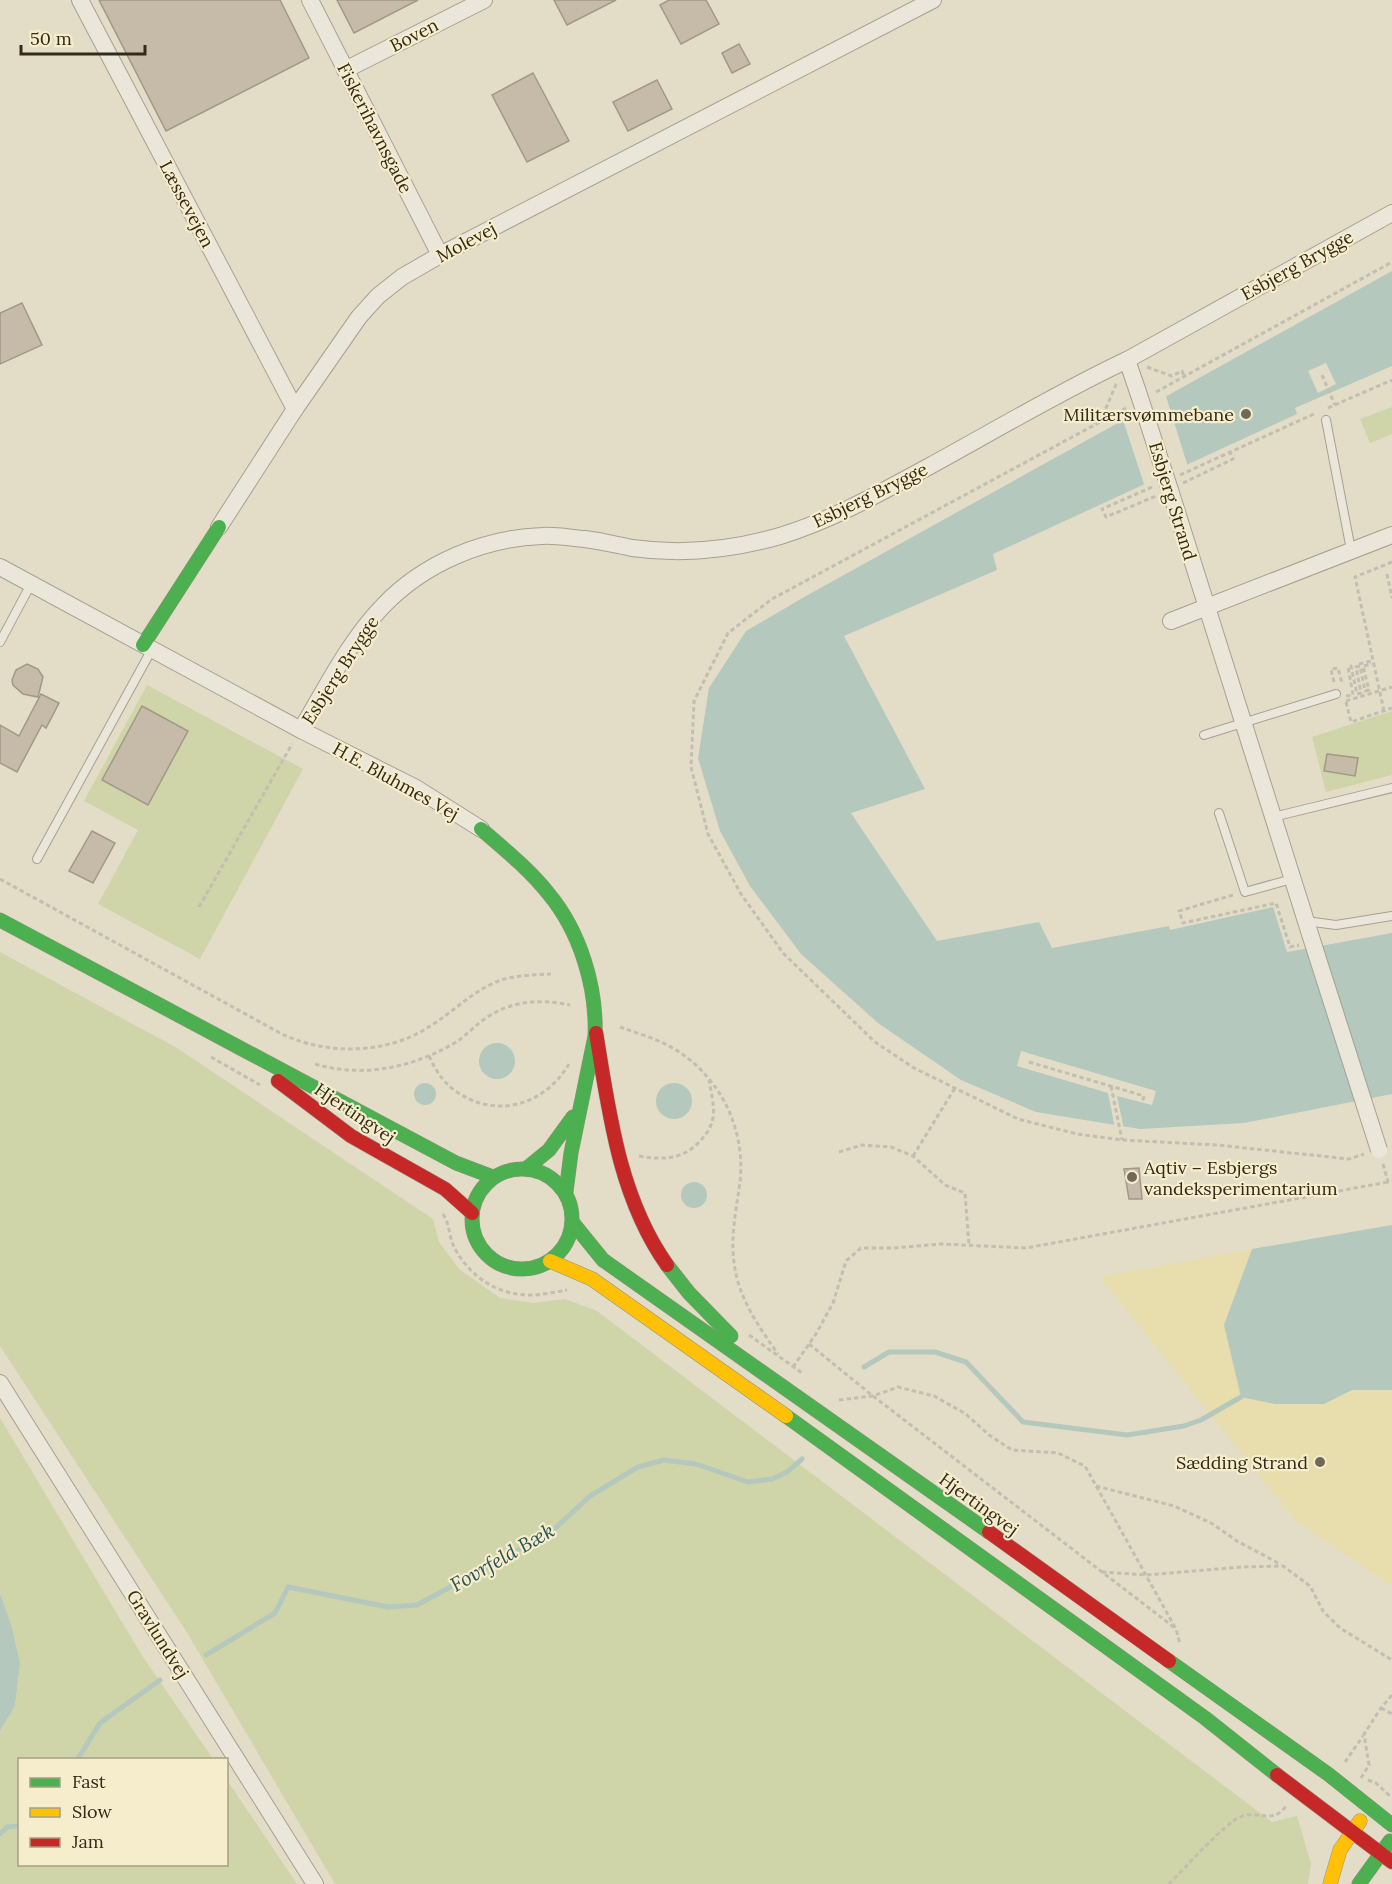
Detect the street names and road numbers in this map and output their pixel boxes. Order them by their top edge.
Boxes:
street label: Boven [386,13,442,57]
street label: Fiskerihavnsgade [332,59,418,197]
street label: Læssevejen [154,157,220,252]
street label: Molevej [432,217,500,267]
street label: Esbjerg Brygge [1237,225,1357,305]
street label: Esbjerg Strand [1144,439,1202,563]
street label: Esbjerg Brygge [809,457,931,533]
street label: Esbjerg Brygge [296,611,384,729]
street label: H.E. Bluhmes Vej [329,737,463,825]
street label: Hjertingvej [310,1078,400,1148]
street label: Hjertingvej [935,1467,1023,1541]
street label: Gravlundvej [122,1585,194,1683]

